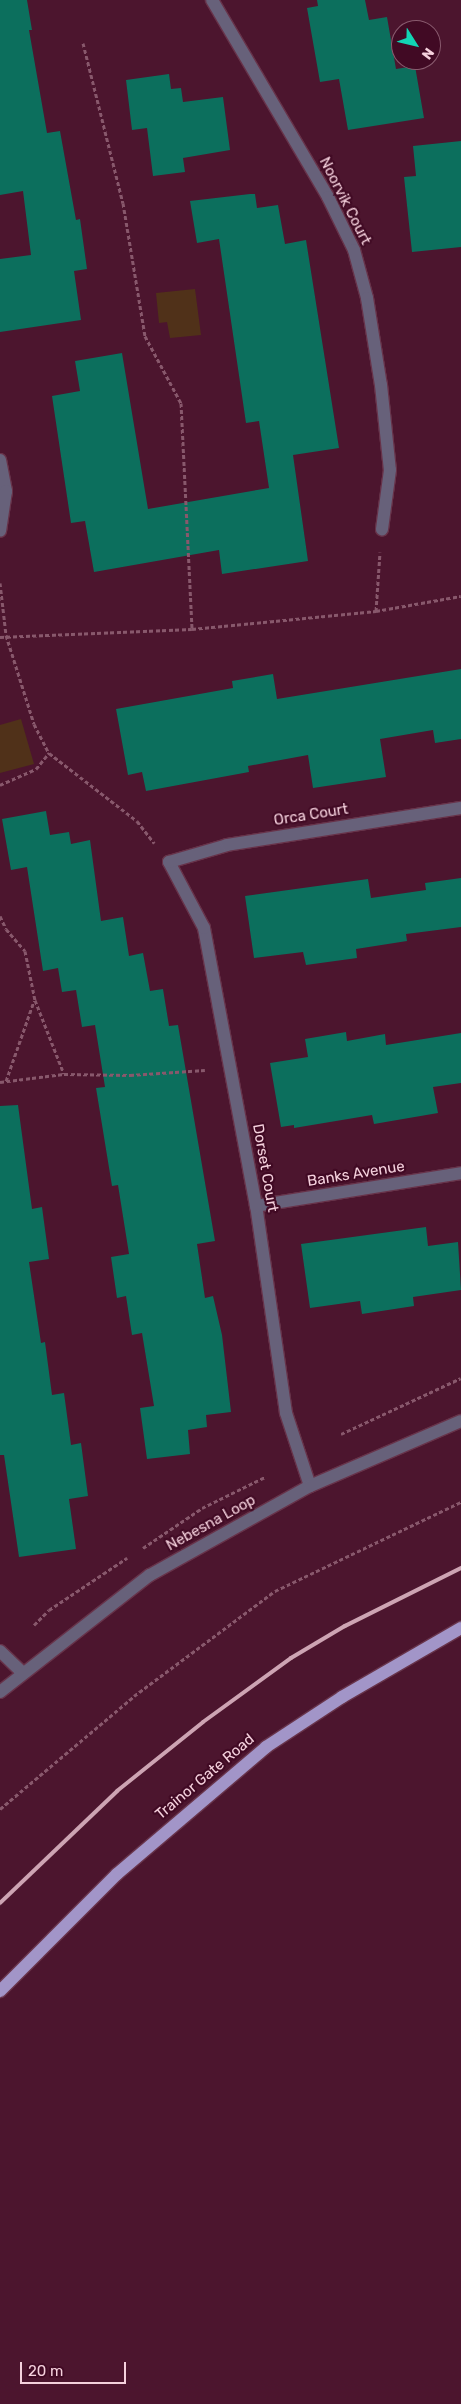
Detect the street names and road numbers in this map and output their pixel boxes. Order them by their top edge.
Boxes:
street label: Noorvik Court [315,154,375,248]
street label: Orca Court [272,800,350,830]
street label: Dorset Court [248,1122,282,1214]
street label: Banks Avenue [306,1157,406,1191]
street label: Nebesna Loop [163,1491,259,1555]
street label: Trainor Gate Road [152,1730,258,1824]

